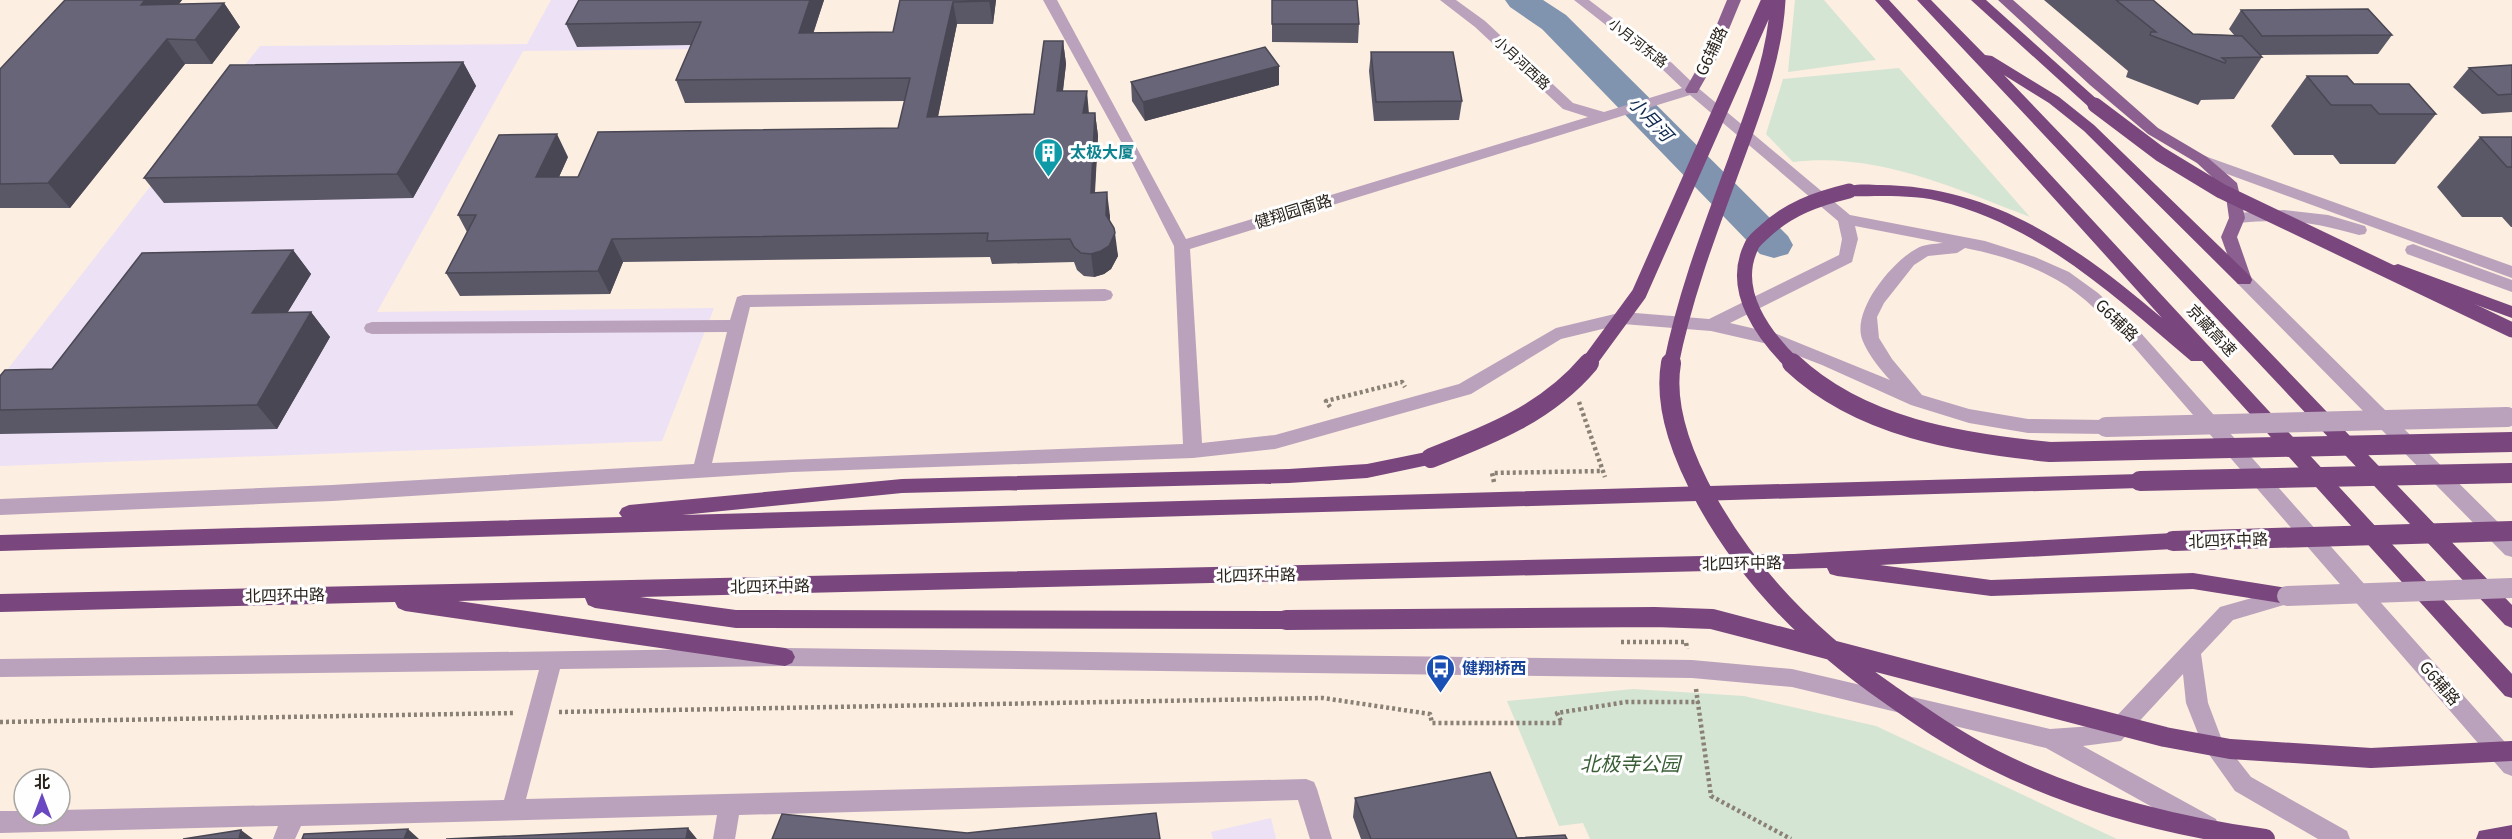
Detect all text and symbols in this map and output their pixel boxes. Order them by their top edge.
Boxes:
street label: 小月河东路 [1605,13,1672,72]
street label: G6辅路 [1688,22,1732,79]
street label: 小月河西路 [1490,31,1555,93]
water label: 小月河 [1623,89,1682,148]
building icon: 太极大厦 [1033,136,1065,178]
place label: 太极大厦 [1070,139,1134,163]
street label: 健翔园南路 [1251,187,1334,233]
street label: G6辅路 [2091,293,2145,346]
street label: 京藏高速 [2182,298,2243,361]
street label: 北四环中路 [2188,526,2268,552]
street label: 北四环中路 [1702,549,1782,575]
street label: 北四环中路 [1216,561,1296,587]
street label: 北四环中路 [730,572,810,598]
street label: 北四环中路 [245,581,325,607]
bus stop icon: 健翔桥西 [1425,652,1457,694]
place label: 健翔桥西 [1462,655,1526,679]
street label: G6辅路 [2415,655,2467,710]
park label: 北极寺公园 [1580,748,1683,777]
north arrow [12,767,72,827]
text: 北 [34,769,50,793]

